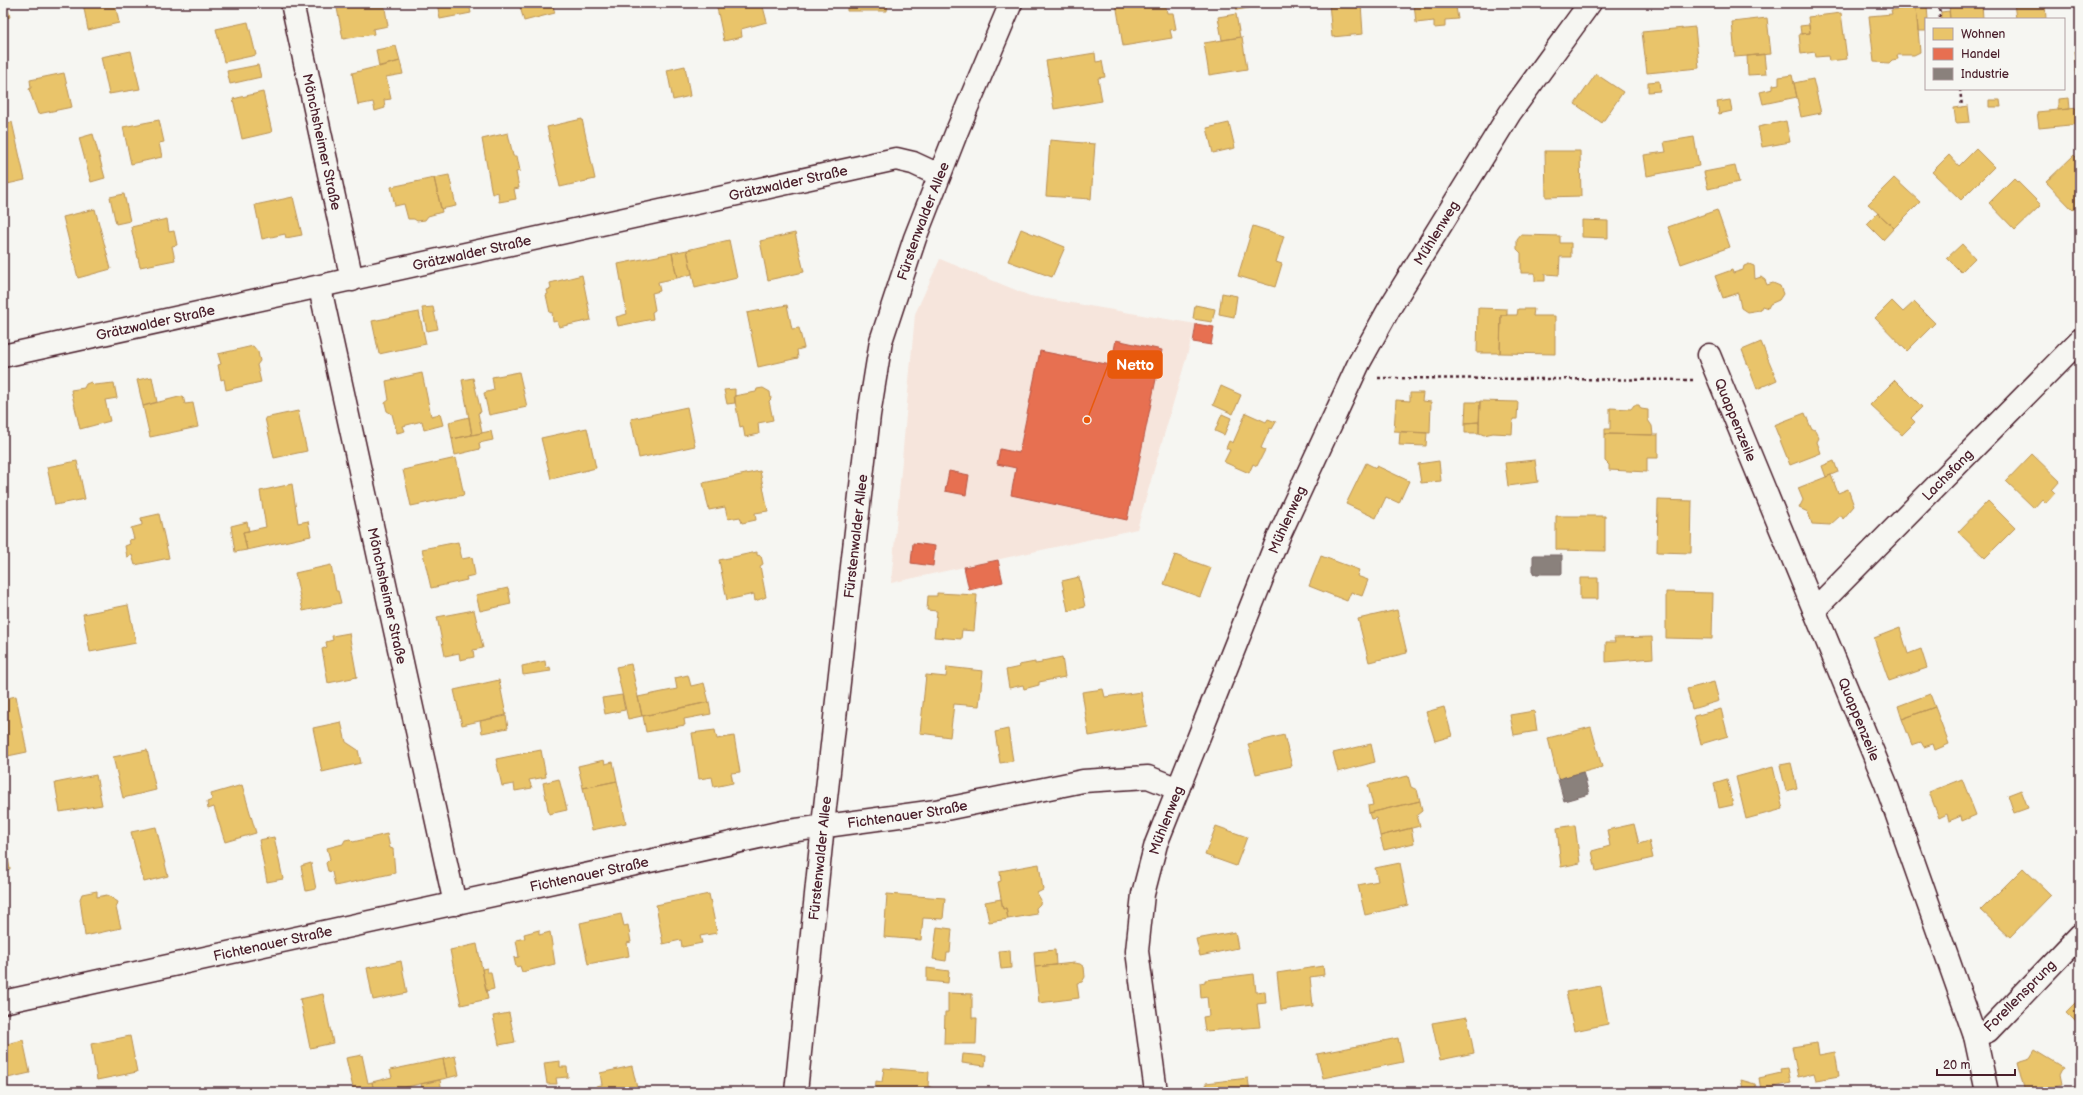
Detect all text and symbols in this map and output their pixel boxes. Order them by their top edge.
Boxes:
legend [1925,18,2065,90]
text: Wohnen [1961,27,2006,42]
text: Handel [1961,47,2000,62]
text: Industrie [1961,67,2009,82]
street label: Mönchsheimer Straße [299,72,345,212]
street label: Fürstenwalder Allee [893,159,953,282]
street label: Grätzwalder Straße [727,161,849,204]
street label: Mühlenweg [1410,197,1462,268]
street label: Grätzwalder Straße [411,231,533,274]
street label: Grätzwalder Straße [94,301,216,344]
callout: Netto [1108,351,1162,378]
text: Netto [1116,356,1155,375]
street label: Quappenzeile [1711,376,1760,464]
street label: Lachsfang [1918,445,1976,504]
street label: Fürstenwalder Allee [840,473,871,599]
street label: Mühlenweg [1264,483,1310,556]
street label: Mönchsheimer Straße [364,526,411,666]
street label: Quappenzeile [1835,675,1884,763]
street label: Mühlenweg [1145,783,1187,856]
street label: Fürstenwalder Allee [805,795,835,921]
street label: Fichtenauer Straße [846,796,969,831]
street label: Fichtenauer Straße [528,853,650,895]
street label: Fichtenauer Straße [212,922,334,964]
street label: Forellensprung [1980,956,2060,1036]
scale bar [1937,1051,2015,1077]
text: 20 m [1943,1058,1970,1073]

